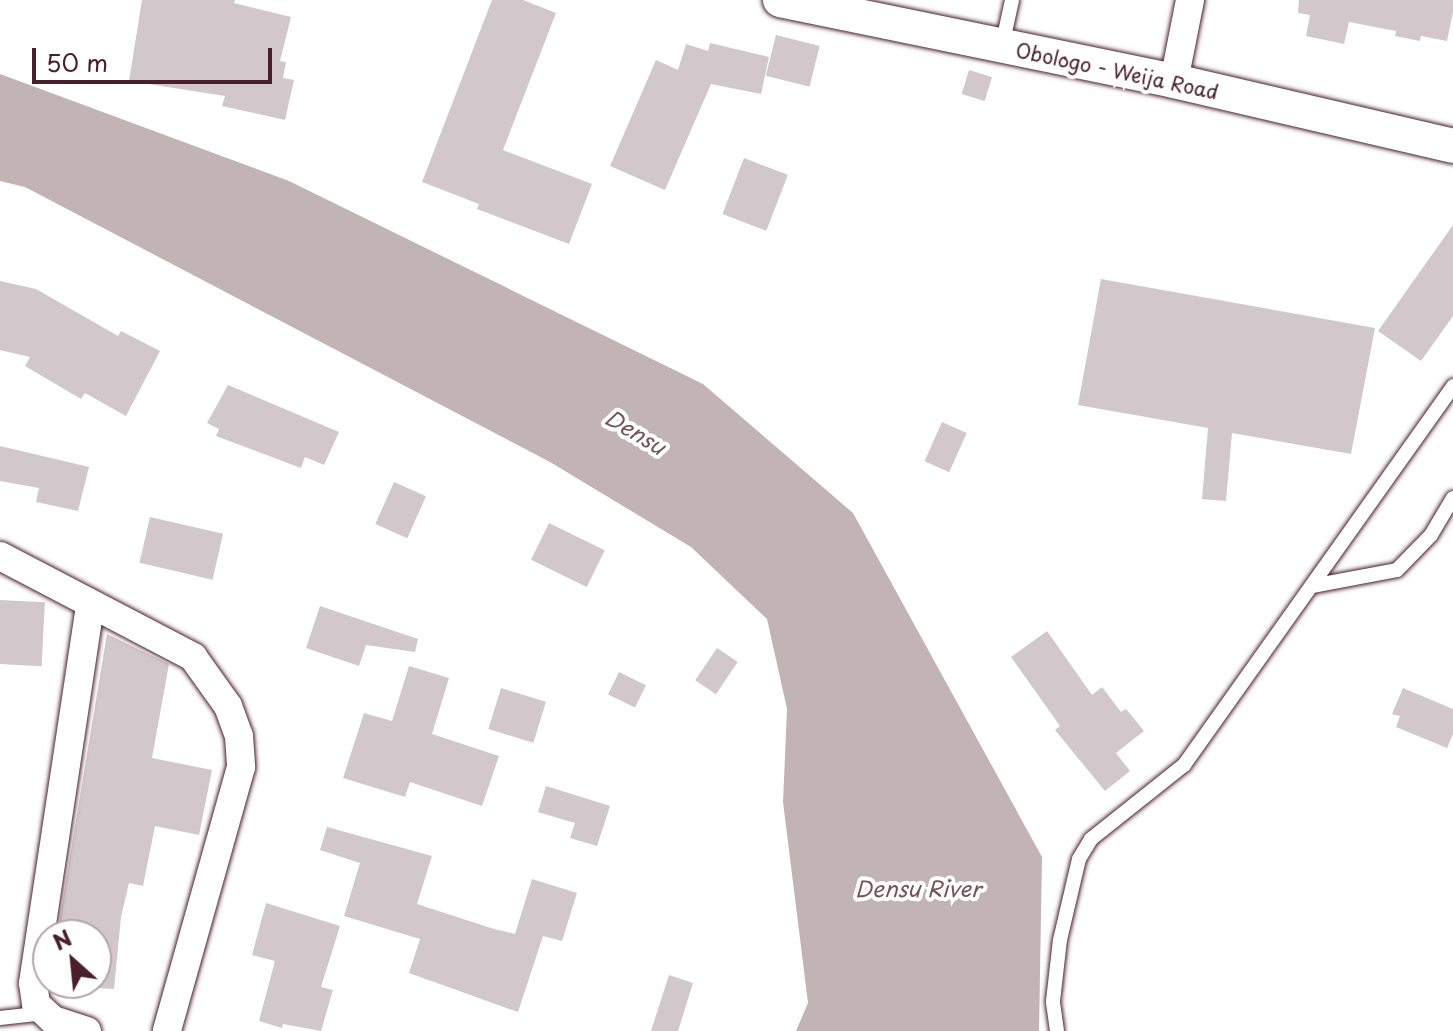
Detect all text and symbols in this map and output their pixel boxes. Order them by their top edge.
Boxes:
scale bar [36,32,276,82]
street label: Obologo - Weija Road [1013,38,1221,104]
text: 50 m [46,44,108,80]
water label: Densu [601,403,671,459]
water label: Densu River [855,875,981,901]
north arrow [32,919,112,999]
text: N [47,920,77,958]

